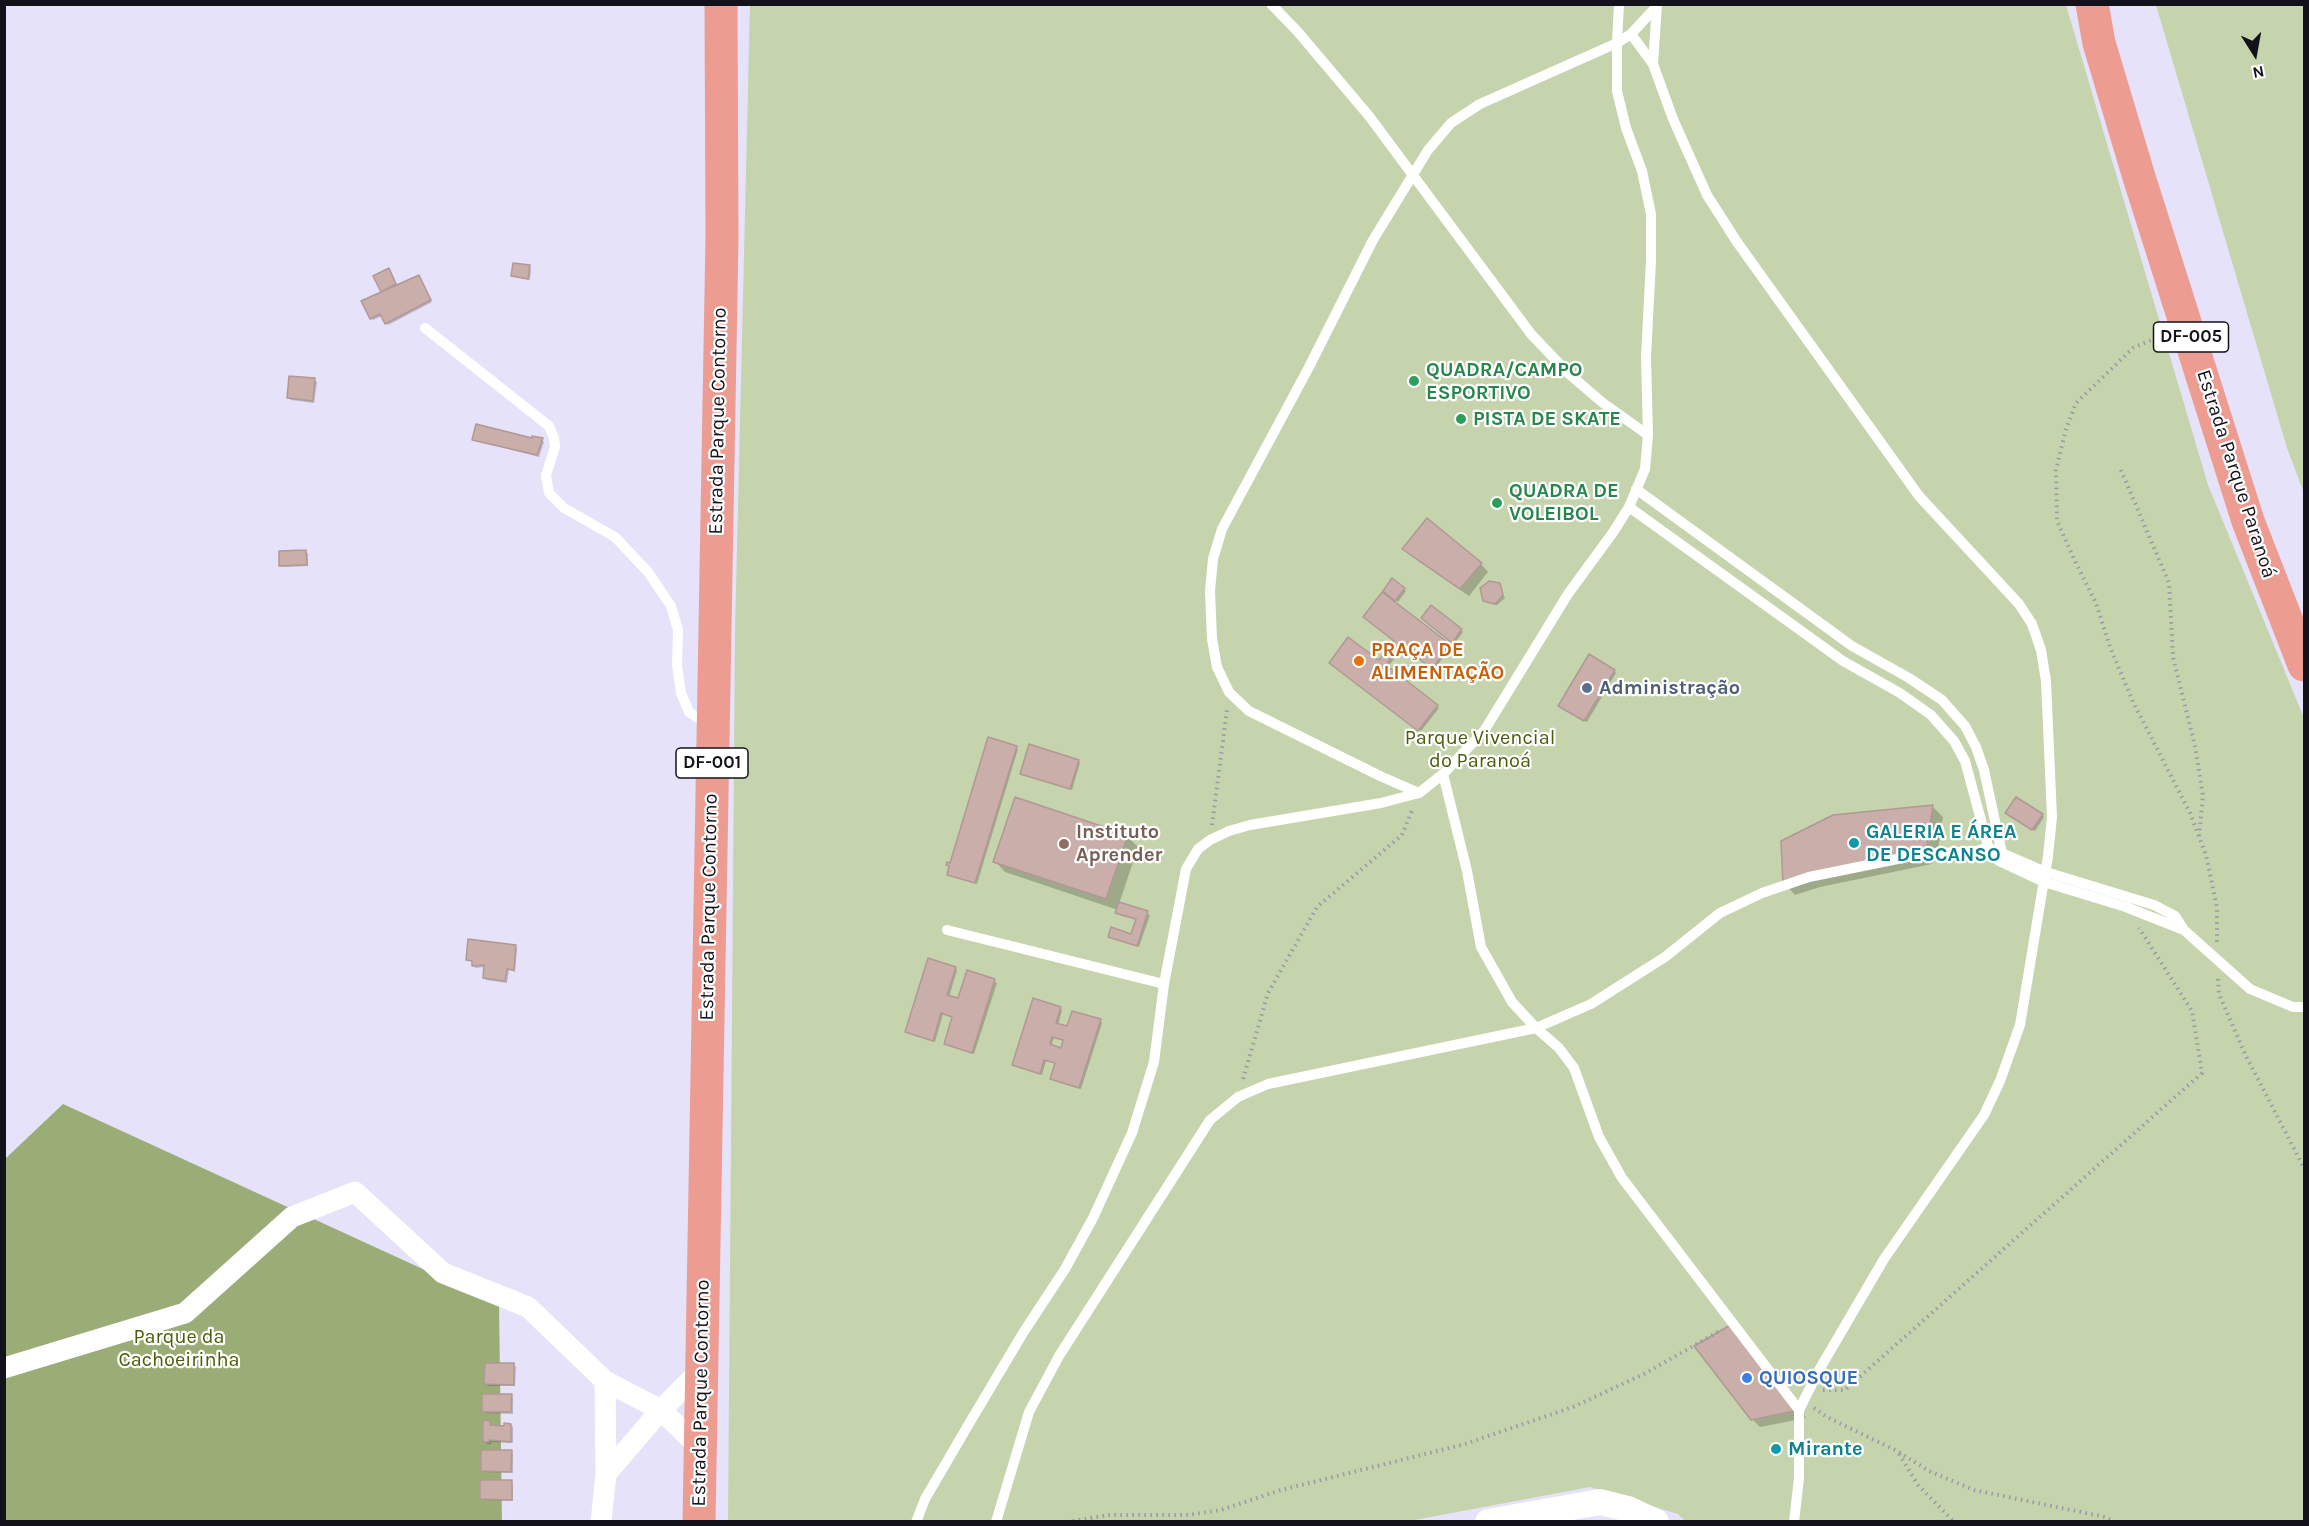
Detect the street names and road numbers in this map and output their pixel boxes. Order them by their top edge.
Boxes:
street label: Estrada Parque Contorno [704,307,732,535]
road number: DF-005 [2154,322,2228,352]
street label: Estrada Parque Paranoá [2191,367,2281,581]
road number: DF-001 [676,748,748,778]
street label: Estrada Parque Contorno [695,793,723,1021]
street label: Estrada Parque Contorno [687,1279,715,1507]

